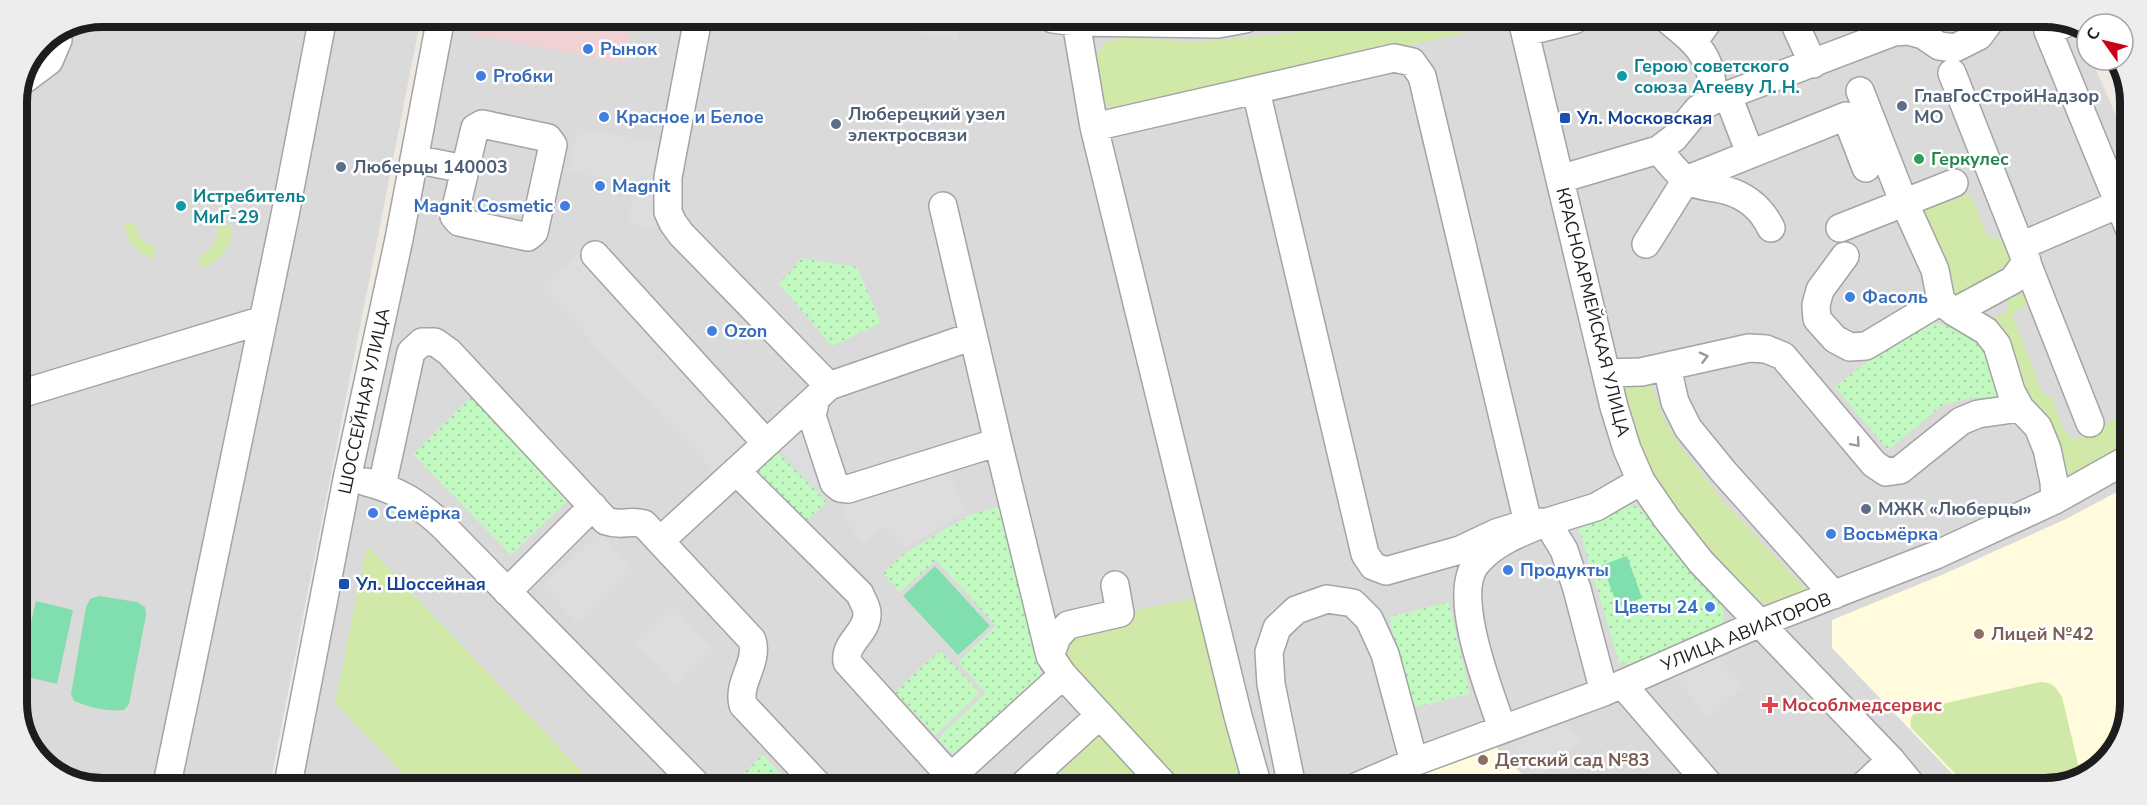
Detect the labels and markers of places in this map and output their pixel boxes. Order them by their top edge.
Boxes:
place label: Рынок [600,37,658,61]
marker: Рынок [581,42,595,56]
place label: Герою советского союза Агееву Л. Н. [1634,54,1800,99]
place label: Proбки [493,64,553,88]
marker: Proбки [474,69,488,83]
marker: Герою советского союза Агееву Л. Н. [1615,69,1629,83]
place label: ГлавГосСтройНадзор МО [1914,84,2099,129]
marker: ГлавГосСтройНадзор МО [1895,99,1909,113]
place label: Люберецкий узел электросвязи [848,102,1006,147]
place label: Красное и Белое [616,105,764,129]
place label: Ул. Московская [1576,106,1712,130]
marker: Красное и Белое [597,110,611,124]
marker: Ул. Московская [1558,111,1572,125]
marker: Люберецкий узел электросвязи [829,117,843,131]
place label: Геркулес [1931,147,2009,171]
marker: Геркулес [1912,152,1926,166]
place label: Люберцы 140003 [353,155,508,179]
marker: Люберцы 140003 [334,160,348,174]
place label: Magnit [612,174,670,198]
marker: Magnit [593,179,607,193]
place label: Истребитель МиГ-29 [193,184,305,229]
place label: Magnit Cosmetic [414,194,554,218]
marker: Истребитель МиГ-29 [174,199,188,213]
marker: Magnit Cosmetic [558,199,572,213]
place label: Фасоль [1862,285,1928,309]
marker: Фасоль [1843,290,1857,304]
place label: Ozon [724,319,767,343]
marker: Ozon [705,324,719,338]
place label: МЖК «Люберцы» [1878,497,2032,521]
place label: Семёрка [385,501,461,525]
marker: МЖК «Люберцы» [1859,502,1873,516]
marker: Семёрка [366,506,380,520]
place label: Восьмёрка [1843,522,1938,546]
marker: Восьмёрка [1824,527,1838,541]
place label: Продукты [1520,558,1609,582]
marker: Продукты [1501,563,1515,577]
place label: Ул. Шоссейная [355,572,486,596]
marker: Ул. Шоссейная [337,577,351,591]
place label: Цветы 24 [1614,595,1698,619]
marker: Цветы 24 [1703,600,1717,614]
place label: Лицей №42 [1991,622,2094,646]
marker: Лицей №42 [1972,627,1986,641]
place label: Мособлмедсервис [1782,693,1942,717]
marker: Мособлмедсервис [1763,698,1777,712]
place label: Детский сад №83 [1495,748,1650,772]
marker: Детский сад №83 [1476,753,1490,767]

